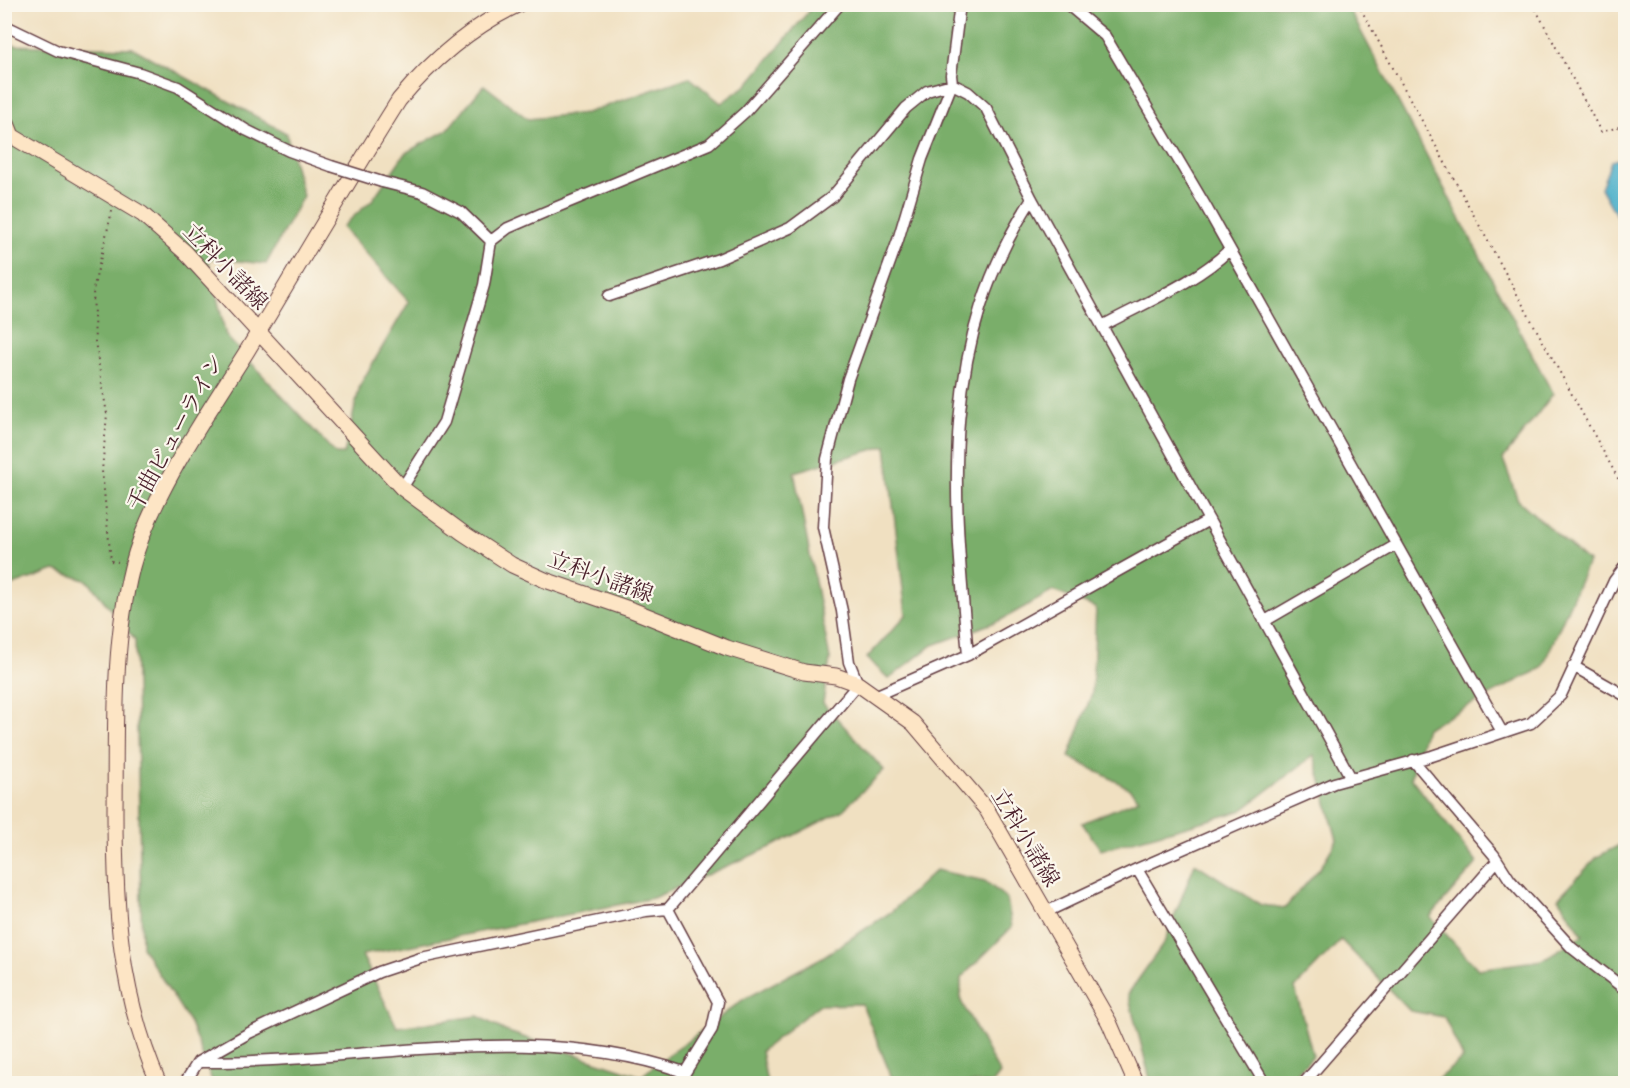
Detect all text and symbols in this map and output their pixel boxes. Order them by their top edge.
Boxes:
street label: 立科小諸線 [178,218,273,315]
street label: 千曲ビューライン [122,350,230,515]
street label: 立科小諸線 [545,546,657,608]
street label: 立科小諸線 [986,784,1065,891]

